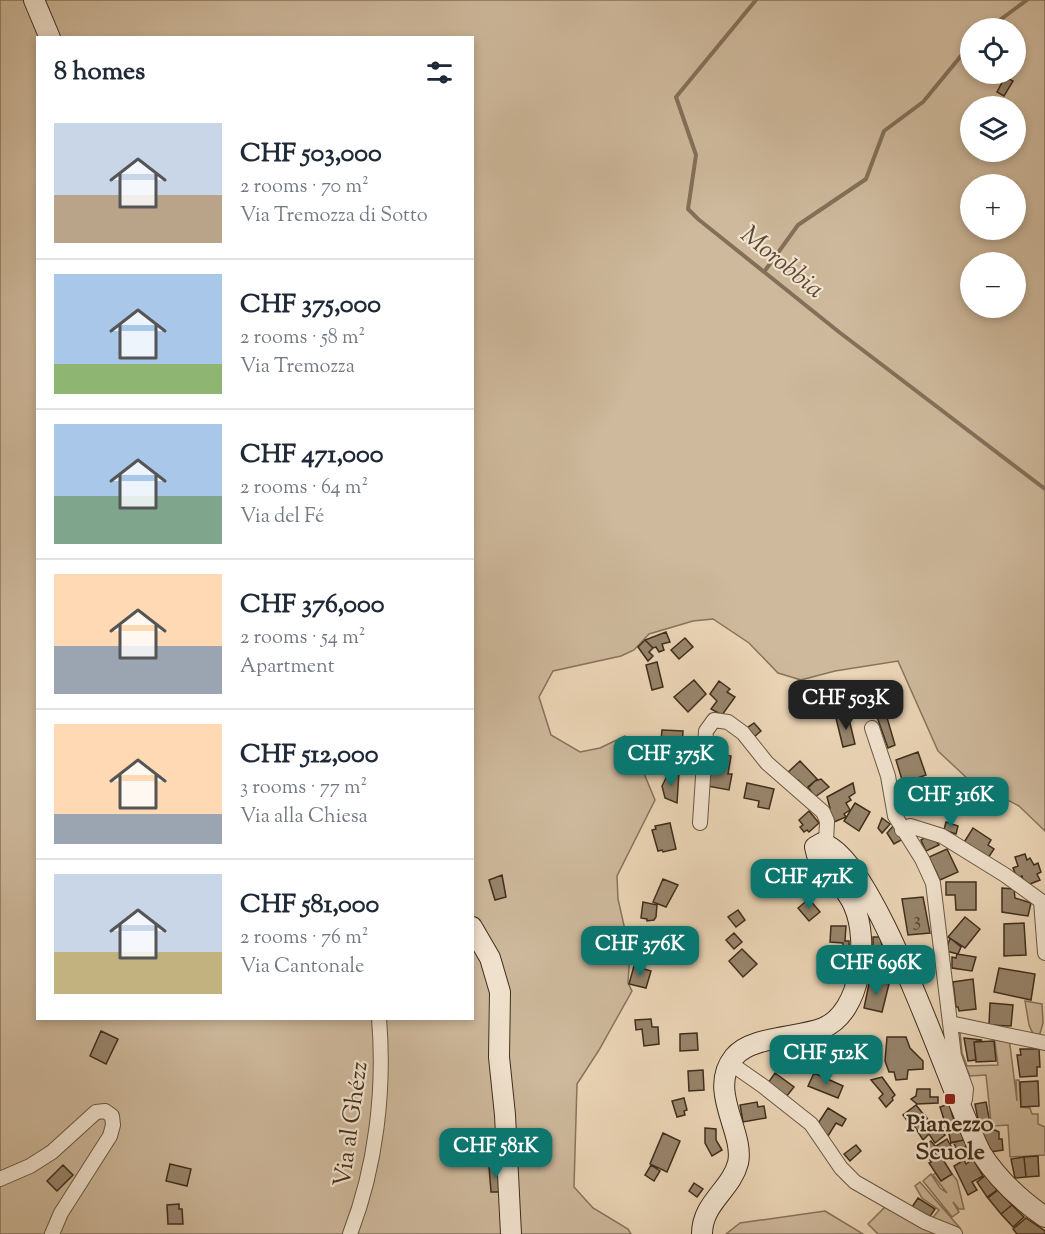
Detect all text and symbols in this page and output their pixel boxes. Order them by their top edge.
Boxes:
map controls [960,18,1026,318]
button: locate [960,18,1026,84]
text: 8 homes [54,54,145,91]
icon: filters [423,56,456,89]
button: layers [960,96,1026,162]
text: CHF 503,000 [240,136,382,173]
icon: home [102,147,174,219]
text: 2 rooms · 70 m² [240,173,369,202]
button: + [960,174,1026,240]
text: Via Tremozza di Sotto [240,202,428,231]
water label: Morobbia [732,218,831,308]
button: − [960,252,1026,318]
text: CHF 375,000 [240,287,381,324]
icon: home [102,298,174,370]
text: 2 rooms · 58 m² [240,324,365,353]
text: Via Tremozza [240,353,355,382]
text: CHF 471,000 [240,437,383,474]
icon: home [102,448,174,520]
text: 2 rooms · 64 m² [240,474,368,503]
text: Via del Fé [240,503,324,532]
text: CHF 376,000 [240,587,384,624]
icon: home [102,598,174,670]
text: 2 rooms · 54 m² [240,624,365,653]
text: Apartment [240,653,335,682]
pin: CHF 503K [784,680,908,731]
text: CHF 503K [802,685,890,714]
pin: CHF 375K [609,736,733,787]
text: CHF 512,000 [240,737,378,774]
text: CHF 375K [628,741,714,770]
icon: home [102,748,174,820]
text: 3 rooms · 77 m² [240,774,367,803]
pin: CHF 316K [889,777,1013,828]
text: CHF 316K [908,782,994,811]
text: Via alla Chiesa [240,803,368,832]
pin: CHF 471K [747,859,871,910]
text: CHF 471K [765,864,853,893]
text: CHF 581,000 [240,887,379,924]
icon: home [102,898,174,970]
house number: 3 [913,906,921,936]
text: 2 rooms · 76 m² [240,924,368,953]
pin: CHF 376K [578,926,702,977]
text: CHF 376K [595,931,685,960]
pin: CHF 696K [814,945,938,996]
text: CHF 696K [830,950,922,979]
text: Via Cantonale [240,953,364,982]
pin: CHF 512K [764,1035,888,1086]
text: CHF 512K [784,1040,868,1069]
street label: Via al Ghézz [326,1059,378,1189]
marker: Pianezzo Scuole [943,1092,957,1106]
place label: Pianezzo Scuole [906,1108,994,1170]
pin: CHF 581K [434,1128,558,1179]
text: CHF 581K [453,1133,539,1162]

